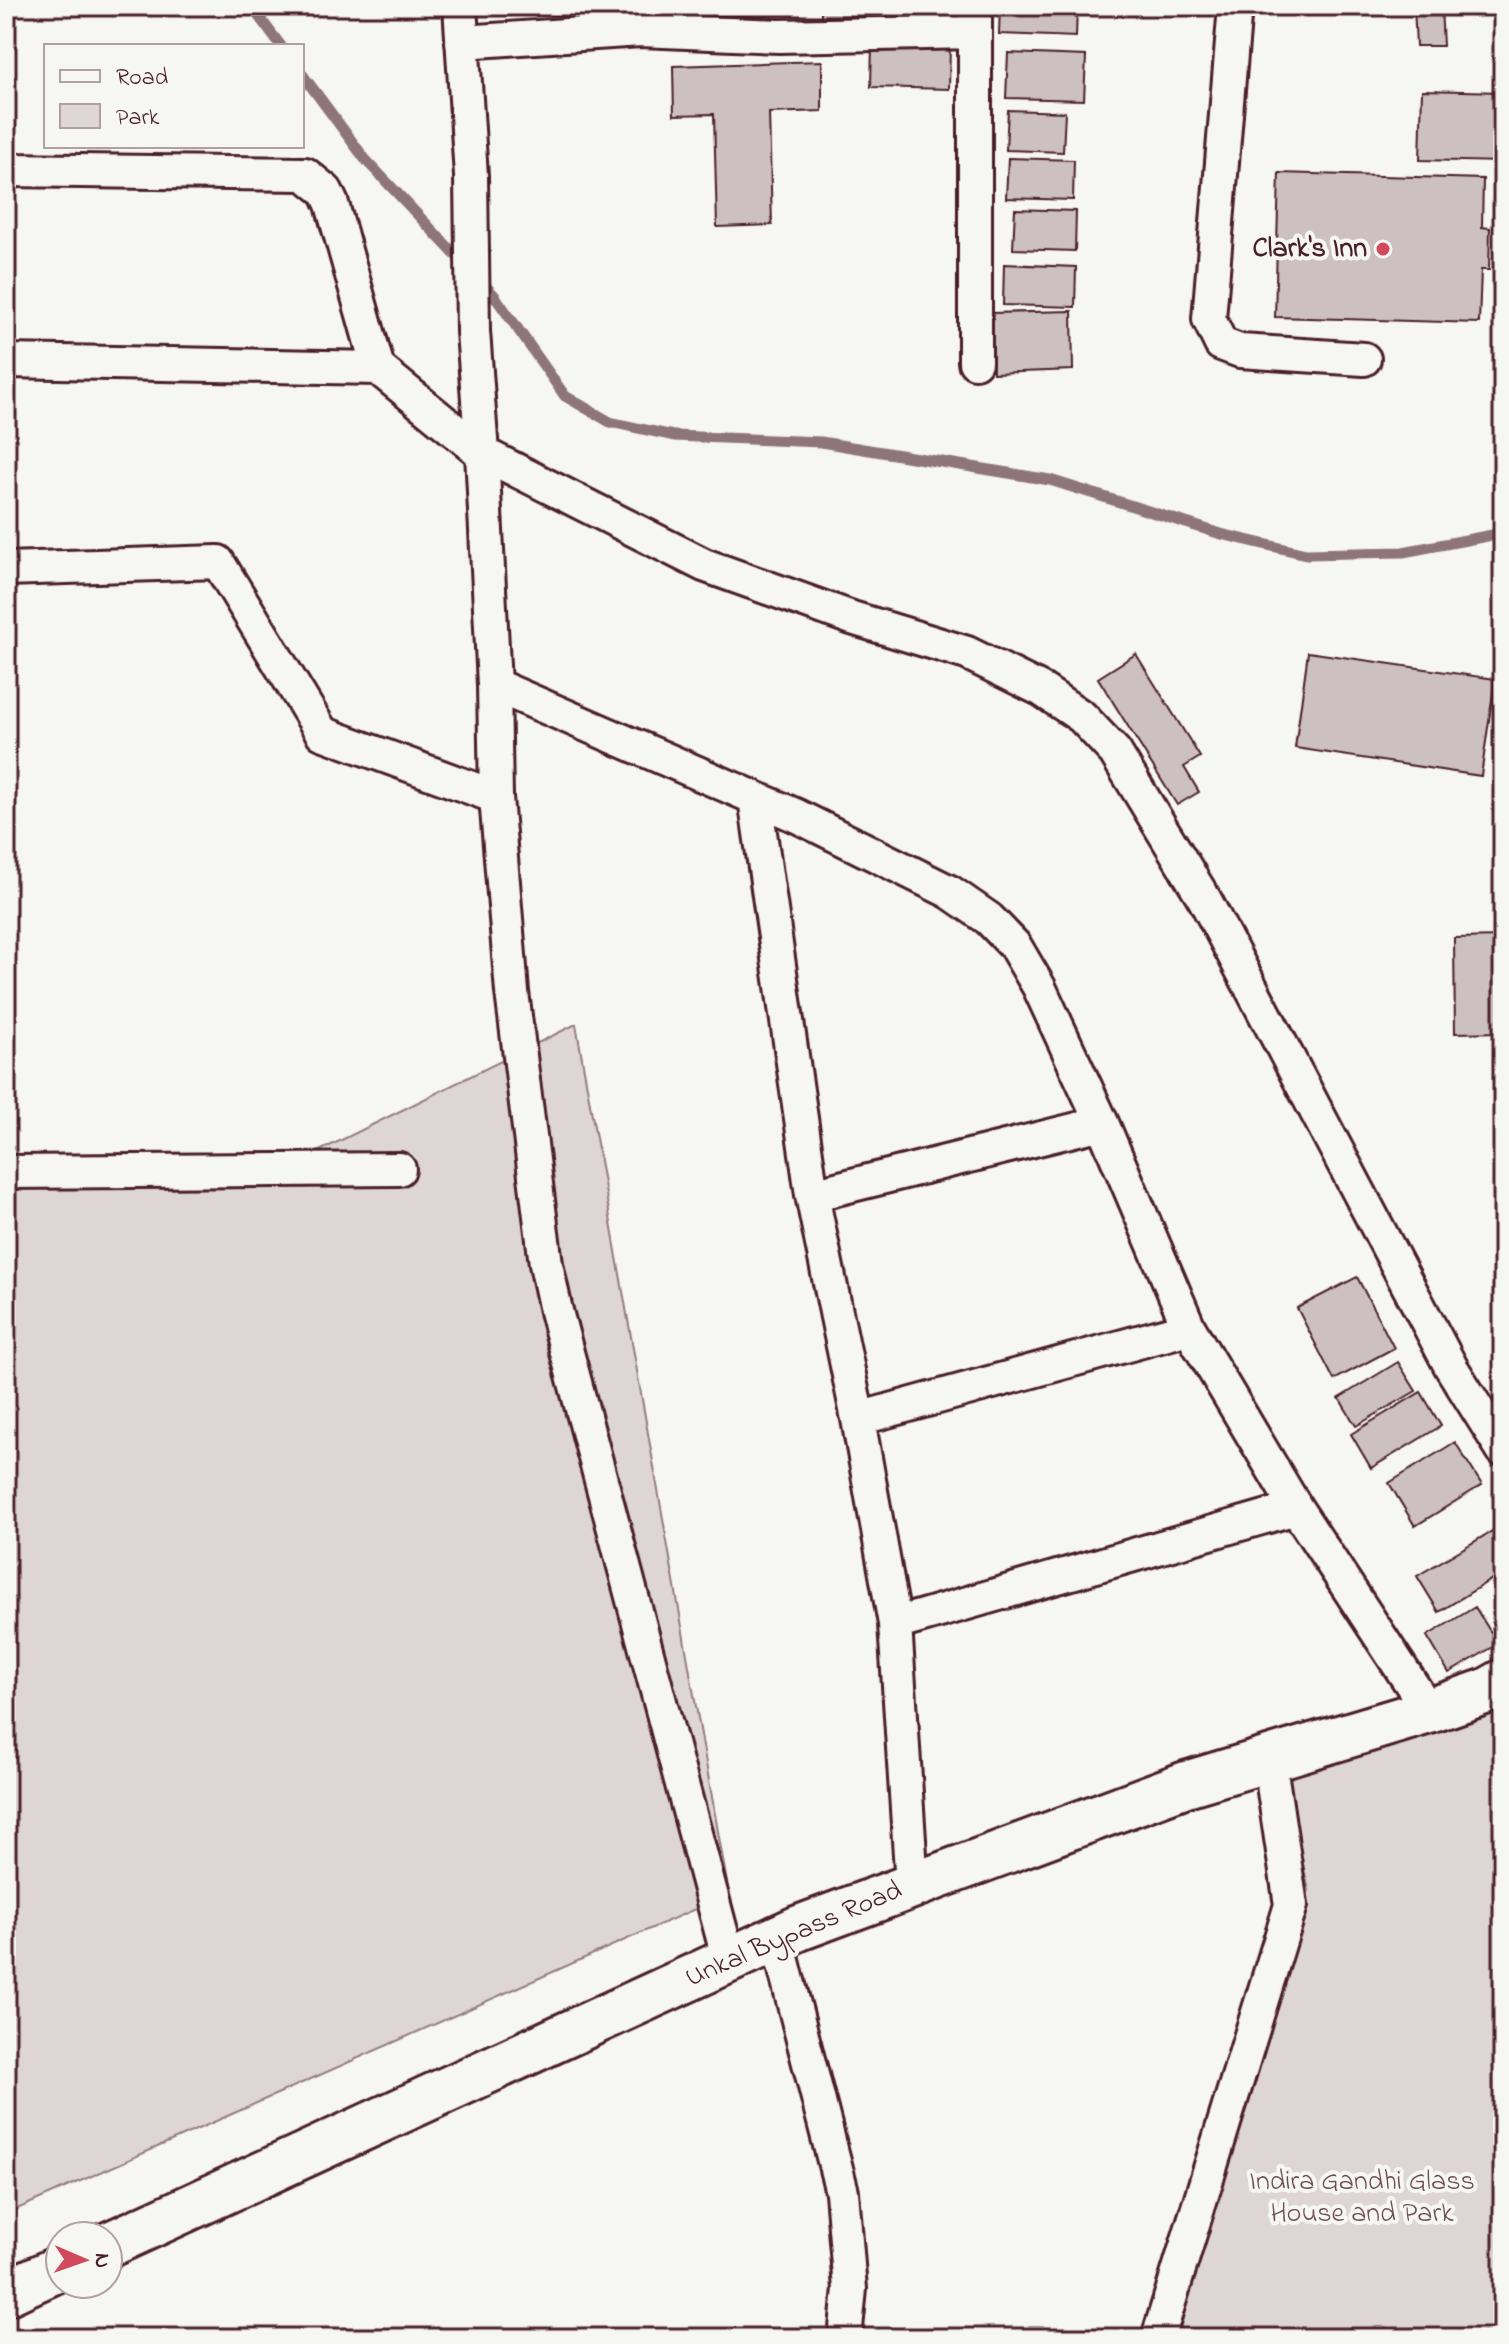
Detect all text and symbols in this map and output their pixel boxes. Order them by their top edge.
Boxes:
legend [44,44,304,148]
text: Road [116,61,169,96]
text: Park [116,101,160,136]
place label: Clark's Inn [1253,229,1367,270]
marker: Clark's Inn [1374,240,1392,258]
street label: Unkal Bypass Road [679,1871,909,1999]
park label: Indira Gandhi Glass House and Park [1249,2162,1475,2235]
north arrow [44,2220,124,2300]
text: N [85,2253,117,2269]

